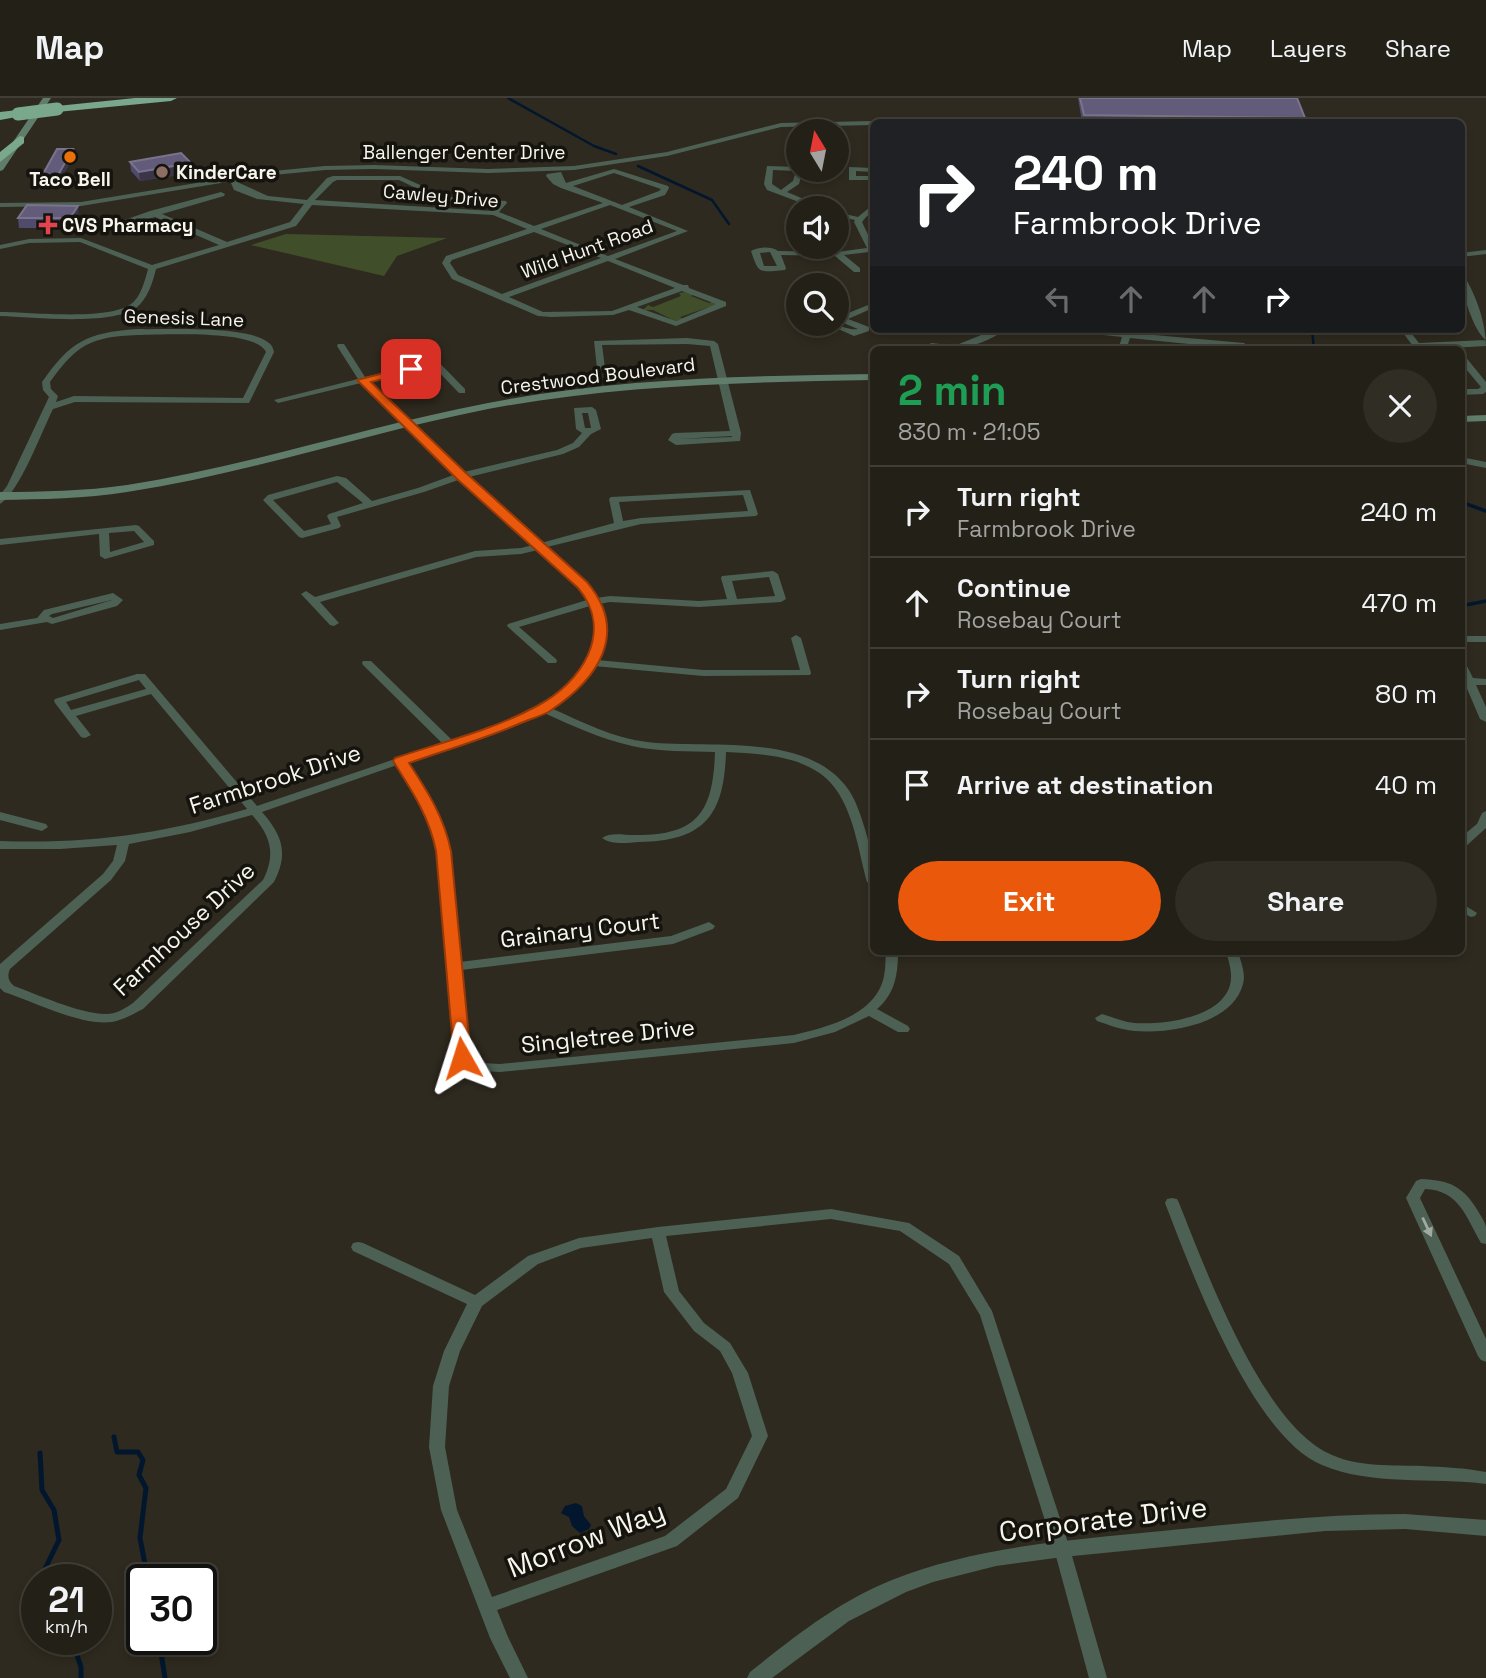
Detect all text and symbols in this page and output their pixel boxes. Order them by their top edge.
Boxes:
text: Map [35,27,104,69]
text: Map [1182,33,1232,64]
text: Layers [1270,33,1347,64]
text: Share [1385,33,1451,64]
north arrow [786,119,849,182]
map controls [786,119,849,336]
street label: Ballenger Center Drive [362,140,566,165]
text: 240 m [1013,142,1159,204]
icon: right [898,147,989,238]
marker: Taco Bell [62,149,78,165]
place label: KinderCare [176,160,277,185]
marker: KinderCare [154,164,170,180]
place label: Taco Bell [29,167,111,192]
street label: Cawley Drive [382,178,500,214]
button: sound [786,196,849,259]
text: Farmbrook Drive [1013,203,1262,243]
place label: CVS Pharmacy [62,213,194,238]
street label: Wild Hunt Road [518,214,656,284]
marker: CVS Pharmacy [40,217,56,233]
button: search [786,273,849,336]
icon: left [1039,280,1077,318]
icon: ahead [1112,280,1150,318]
icon: ahead [1185,280,1223,318]
icon: right [1258,280,1296,318]
street label: Genesis Lane [123,303,245,333]
pin [381,339,441,399]
icon: arrive [392,350,430,388]
street label: Crestwood Boulevard [499,352,697,400]
text: 2 min [898,364,1007,417]
button: close [1363,369,1437,443]
text: 830 m · 21:05 [898,417,1041,447]
text: Turn right [957,480,1081,514]
icon: right [898,493,936,531]
text: 240 m [1360,495,1437,529]
text: Farmbrook Drive [957,514,1136,544]
text: Continue [957,571,1071,605]
icon: ahead [898,584,936,622]
text: 470 m [1361,586,1437,620]
text: Rosebay Court [957,605,1122,635]
text: Turn right [957,662,1081,696]
icon: right [898,675,936,713]
text: 80 m [1375,677,1437,711]
text: Rosebay Court [957,696,1122,726]
street label: Farmbrook Drive [185,737,365,821]
icon: arrive [898,766,936,804]
text: Arrive at destination [957,768,1214,802]
text: 40 m [1375,768,1437,802]
street label: Farmhouse Drive [107,856,261,1002]
button: Exit [898,861,1161,941]
button: Share [1175,861,1437,941]
street label: Grainary Court [498,905,662,955]
street label: Singletree Drive [520,1012,696,1060]
position arrow [425,1021,499,1095]
one-way arrow [1421,1217,1432,1237]
street label: Corporate Drive [997,1488,1209,1550]
street label: Morrow Way [502,1493,670,1585]
speed limit sign: 30 [126,1564,217,1655]
text: 21 [48,1578,85,1622]
text: km/h [45,1615,88,1638]

